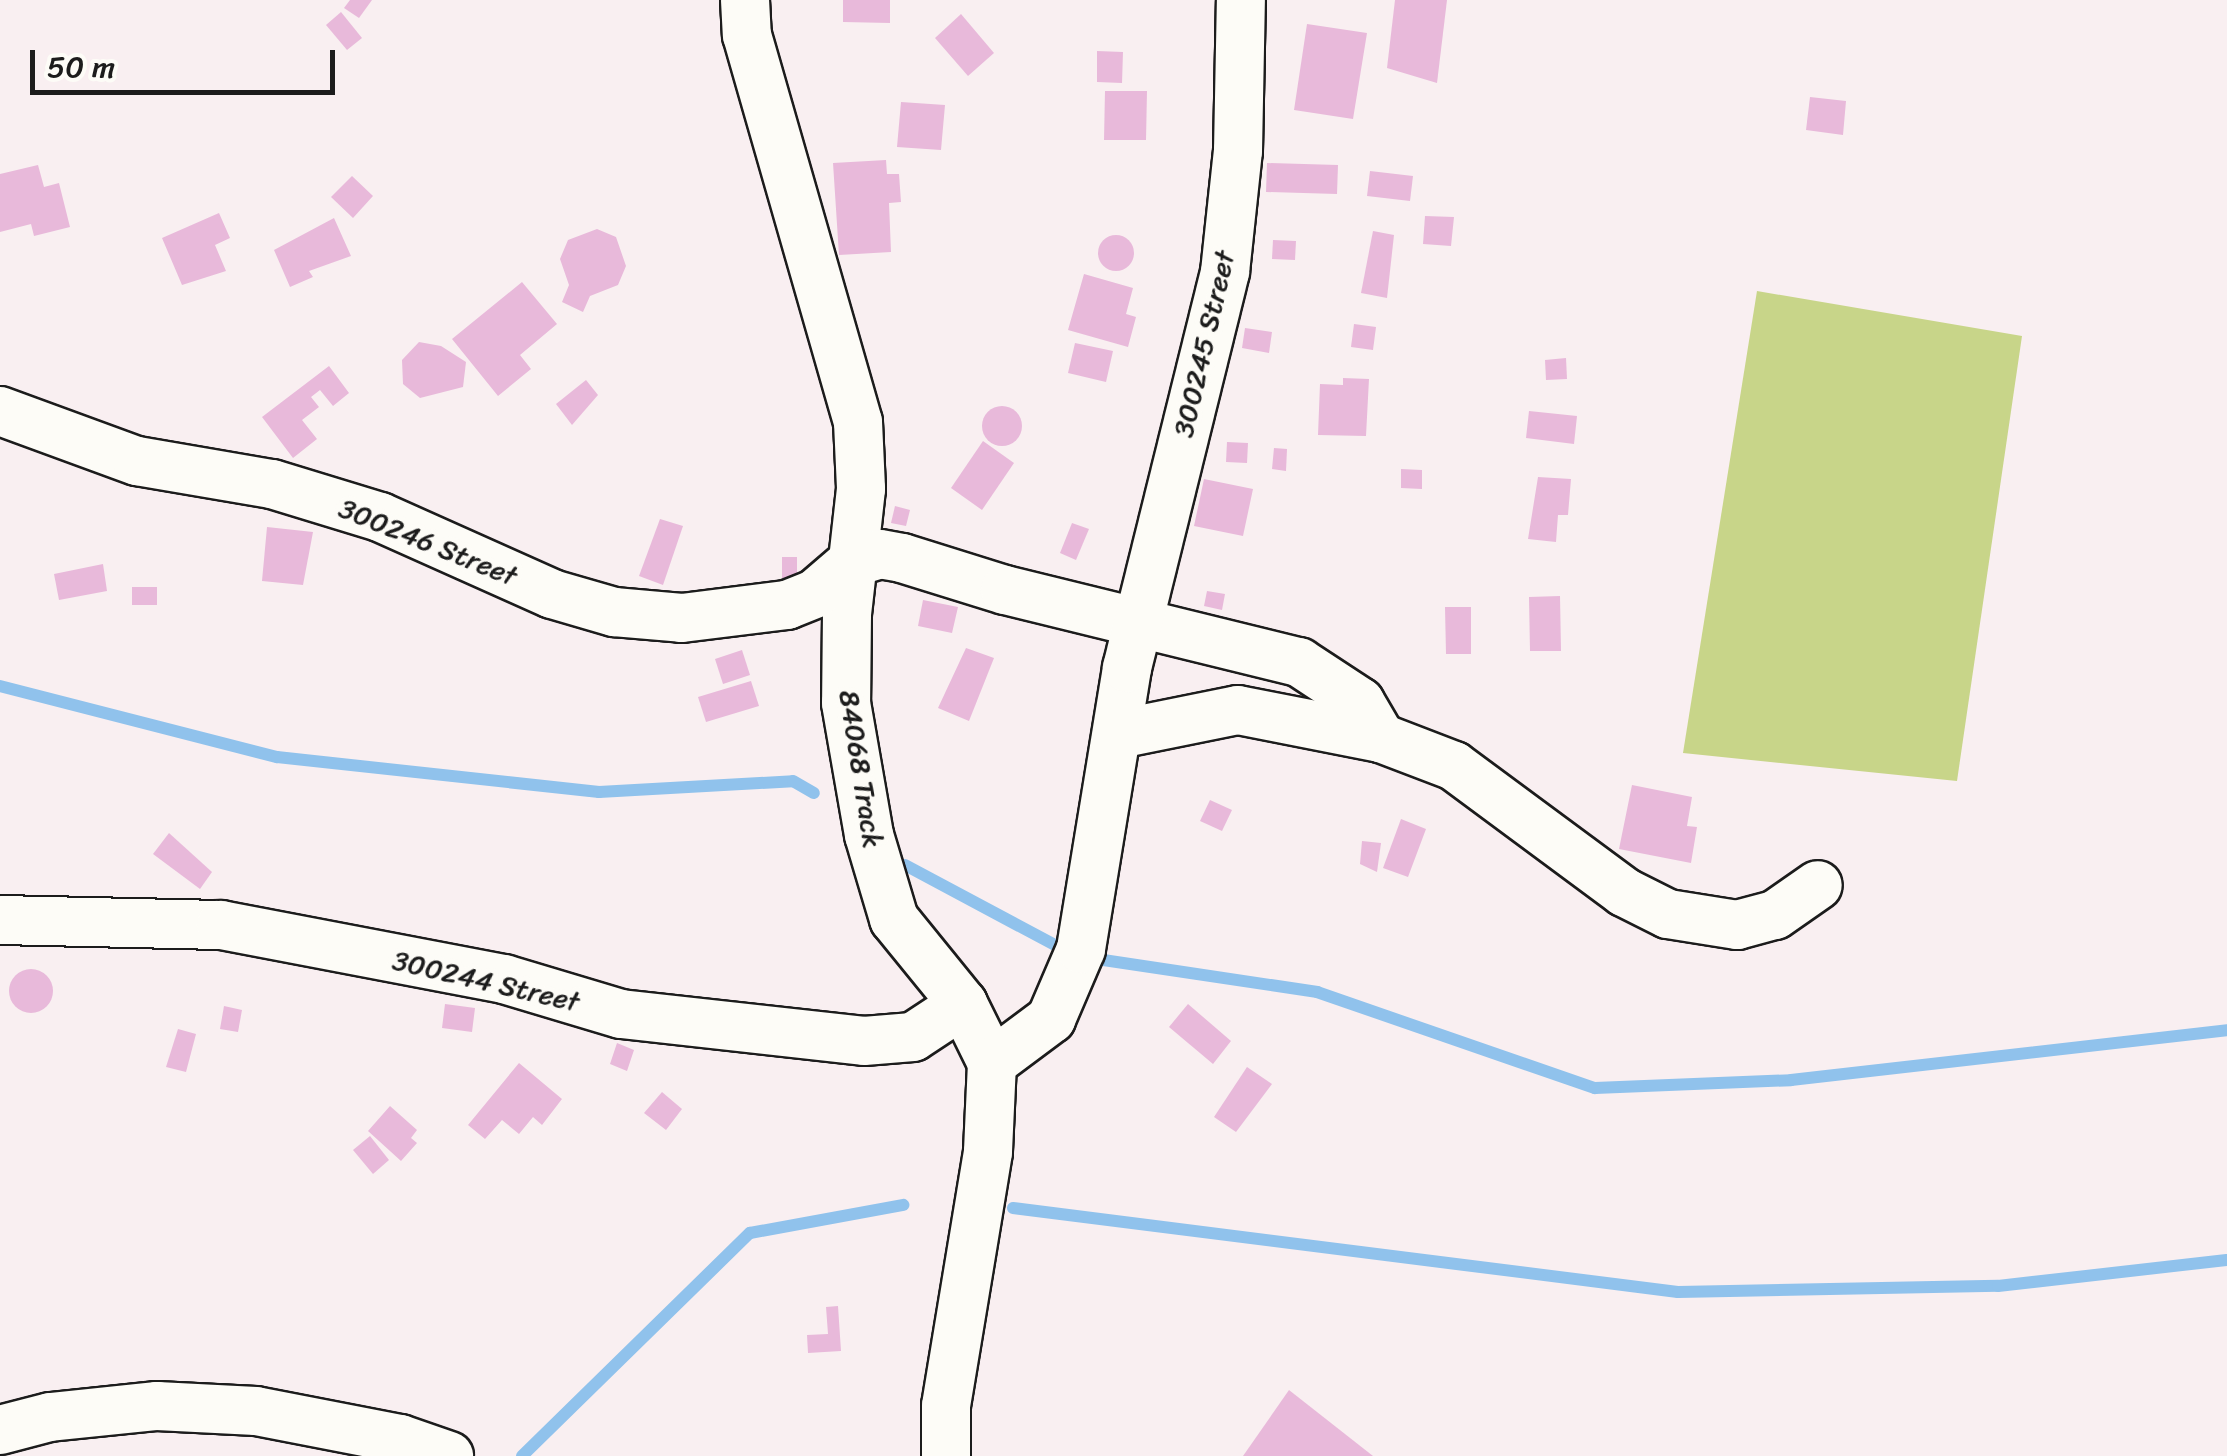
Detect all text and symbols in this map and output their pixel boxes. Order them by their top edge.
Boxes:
scale bar [35,30,340,92]
text: 50 m [47,40,115,94]
street label: 300245 Street [1166,248,1242,440]
street label: 300246 Street [334,491,522,593]
street label: 84068 Track [832,688,890,850]
street label: 300244 Street [389,943,583,1019]

